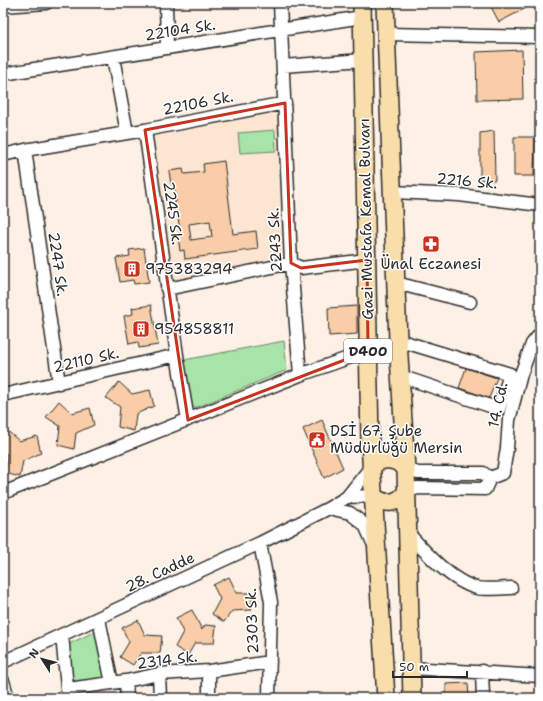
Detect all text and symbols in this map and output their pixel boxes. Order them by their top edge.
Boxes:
street label: 22104 Sk. [143,15,217,45]
street label: 22106 Sk. [161,86,235,120]
street label: Gazi Mustafa Kemal Bulvarı [354,118,378,320]
street label: 2216 Sk. [436,168,499,194]
street label: 2245 Sk. [159,180,187,246]
street label: 2243 Sk. [263,207,287,273]
street label: 2247 Sk. [44,231,72,298]
pharmacy icon: Ünal Eczanesi [421,234,441,254]
place label: Ünal Eczanesi [380,254,482,274]
building icon: 975383294 [122,259,142,279]
place label: 975383294 [145,259,232,279]
building icon: 954858811 [131,319,151,339]
place label: 954858811 [154,319,234,339]
road number: D400 [344,339,392,363]
street label: 22110 Sk. [51,343,121,377]
street label: 14. Cd. [483,380,513,430]
place label: DSİ 67. Şube Müdürlüğü Mersin [330,421,462,458]
public building icon: DSİ 67. Şube Müdürlüğü Mersin [307,430,327,450]
street label: 28. Cadde [122,547,198,597]
street label: 2303 Sk. [241,588,263,654]
north arrow [22,639,62,679]
text: N [26,645,43,661]
street label: 2314 Sk. [136,646,199,674]
scale bar [393,653,467,679]
text: 50 m [399,659,429,675]

